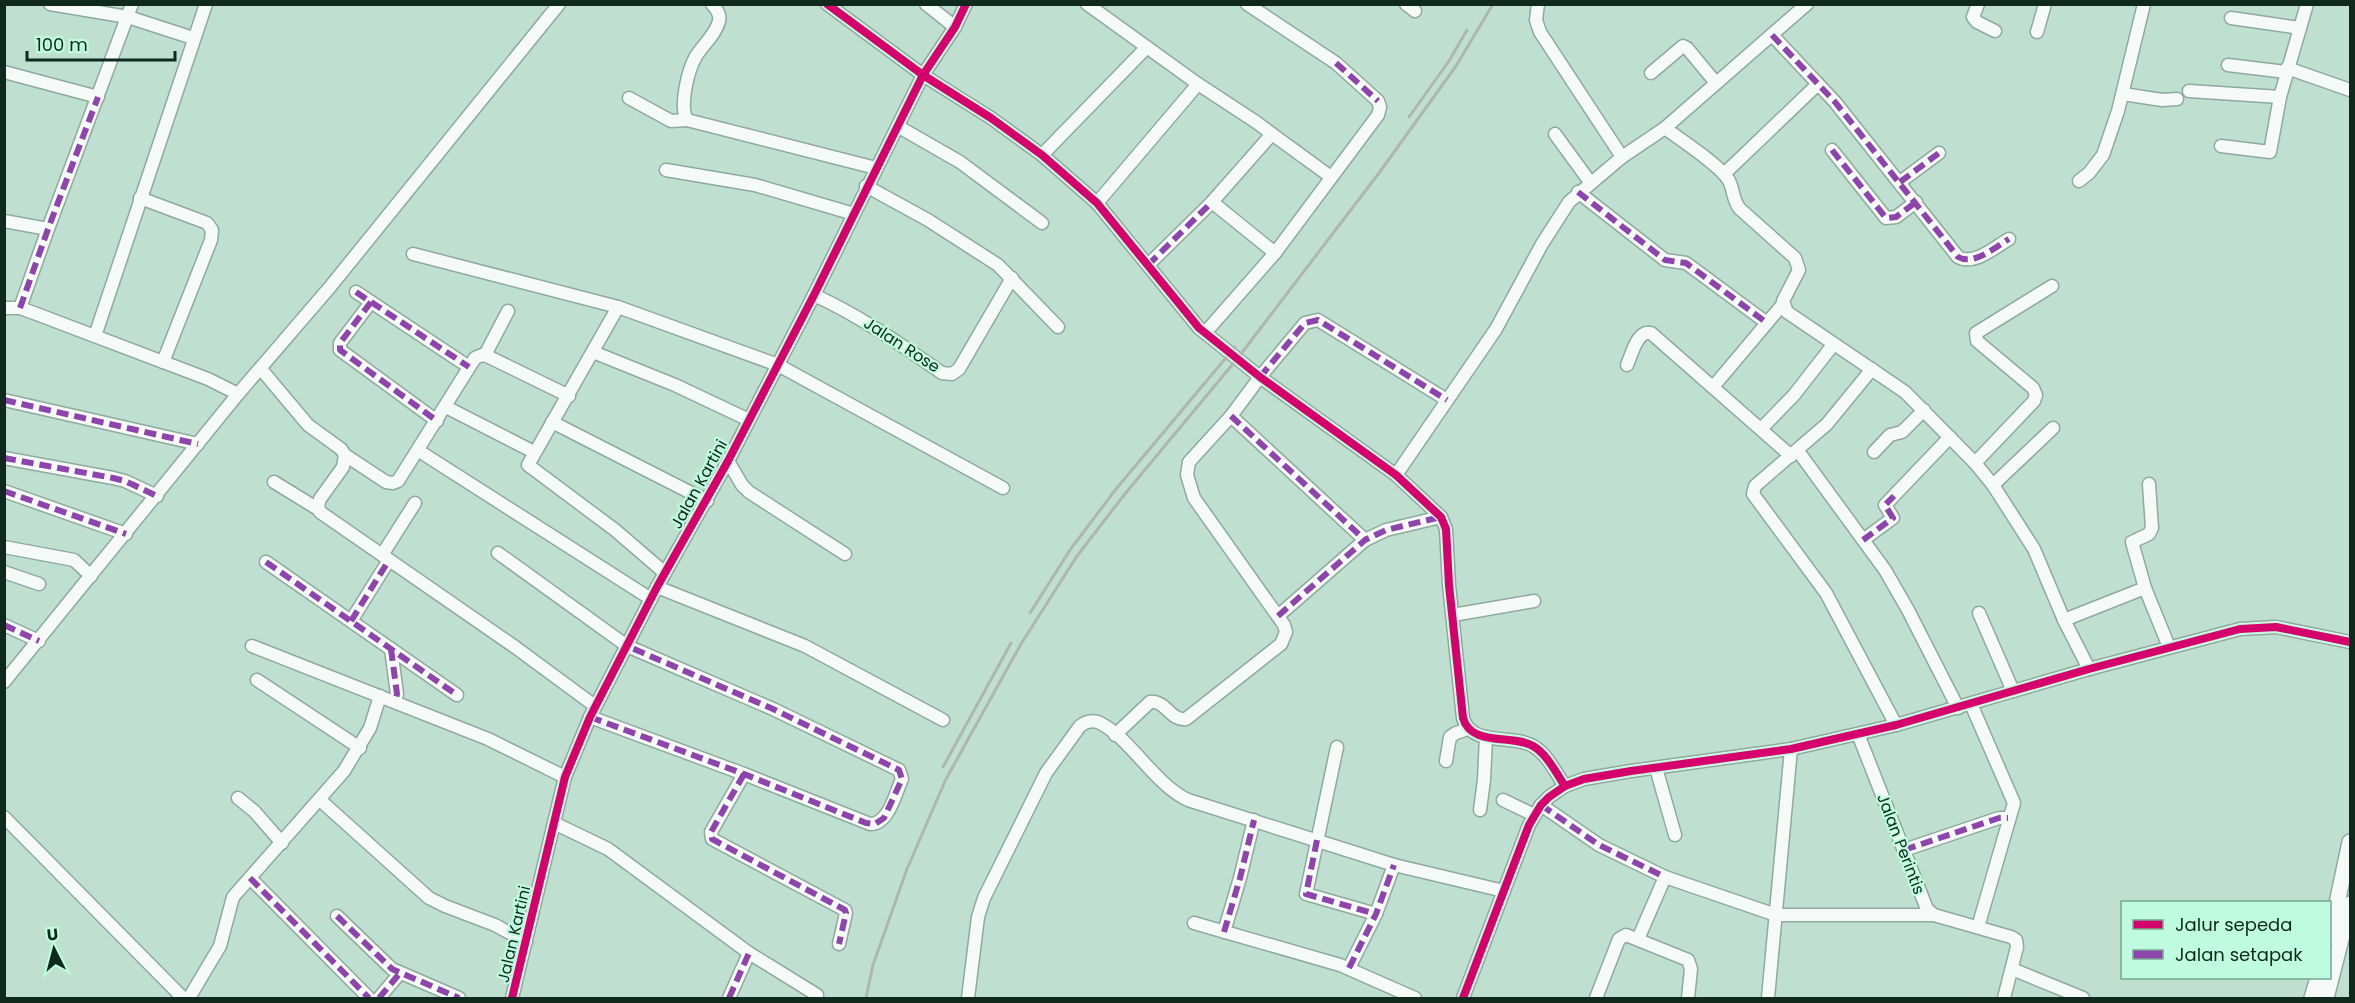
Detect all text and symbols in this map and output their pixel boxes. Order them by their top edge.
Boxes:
scale bar [27,24,176,62]
text: 100 m [36,32,88,57]
street label: Jalan Rose [859,312,945,378]
street label: Jalan Kartini [665,435,733,533]
street label: Jalan Perintis [1871,790,1931,898]
street label: Jalan Kartini [492,883,536,985]
legend [2121,901,2331,979]
text: Jalur sepeda [2175,912,2292,937]
north arrow [24,919,84,979]
text: U [46,923,59,947]
text: Jalan setapak [2175,942,2303,967]

